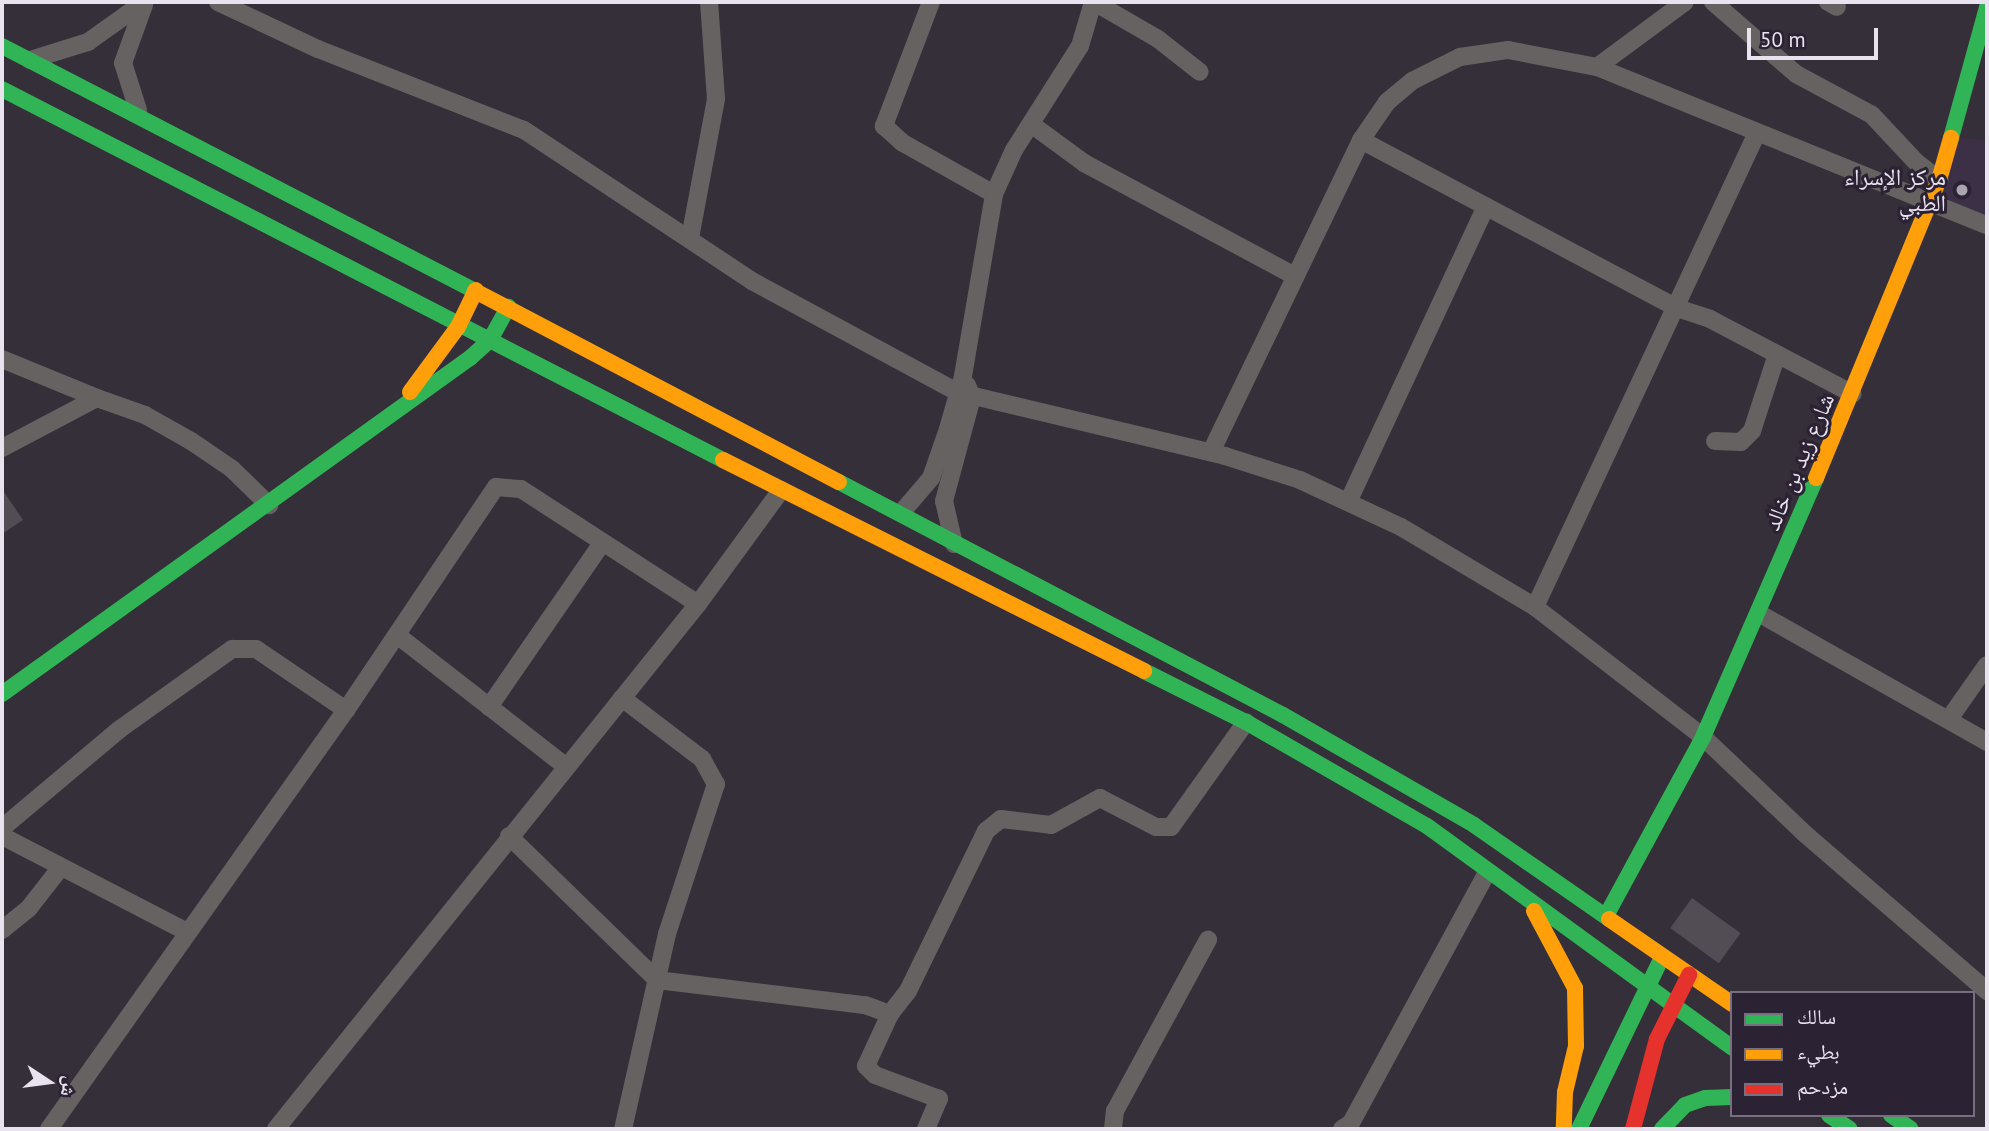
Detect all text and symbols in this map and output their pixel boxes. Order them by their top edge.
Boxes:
scale bar [1751,14,1882,58]
text: 50 m [1760,26,1806,53]
place label: مركز الإسراء الطبي [1844,163,1946,217]
marker: مركز الإسراء الطبي [1952,180,1972,200]
street label: شارع زيد بن خالد [1758,389,1840,535]
legend [1730,991,1975,1117]
text: سالك [1797,1003,1836,1030]
text: بطيء [1797,1038,1840,1065]
north arrow [14,1047,84,1117]
text: مزدحم [1797,1073,1848,1100]
text: ش [56,1074,83,1099]

